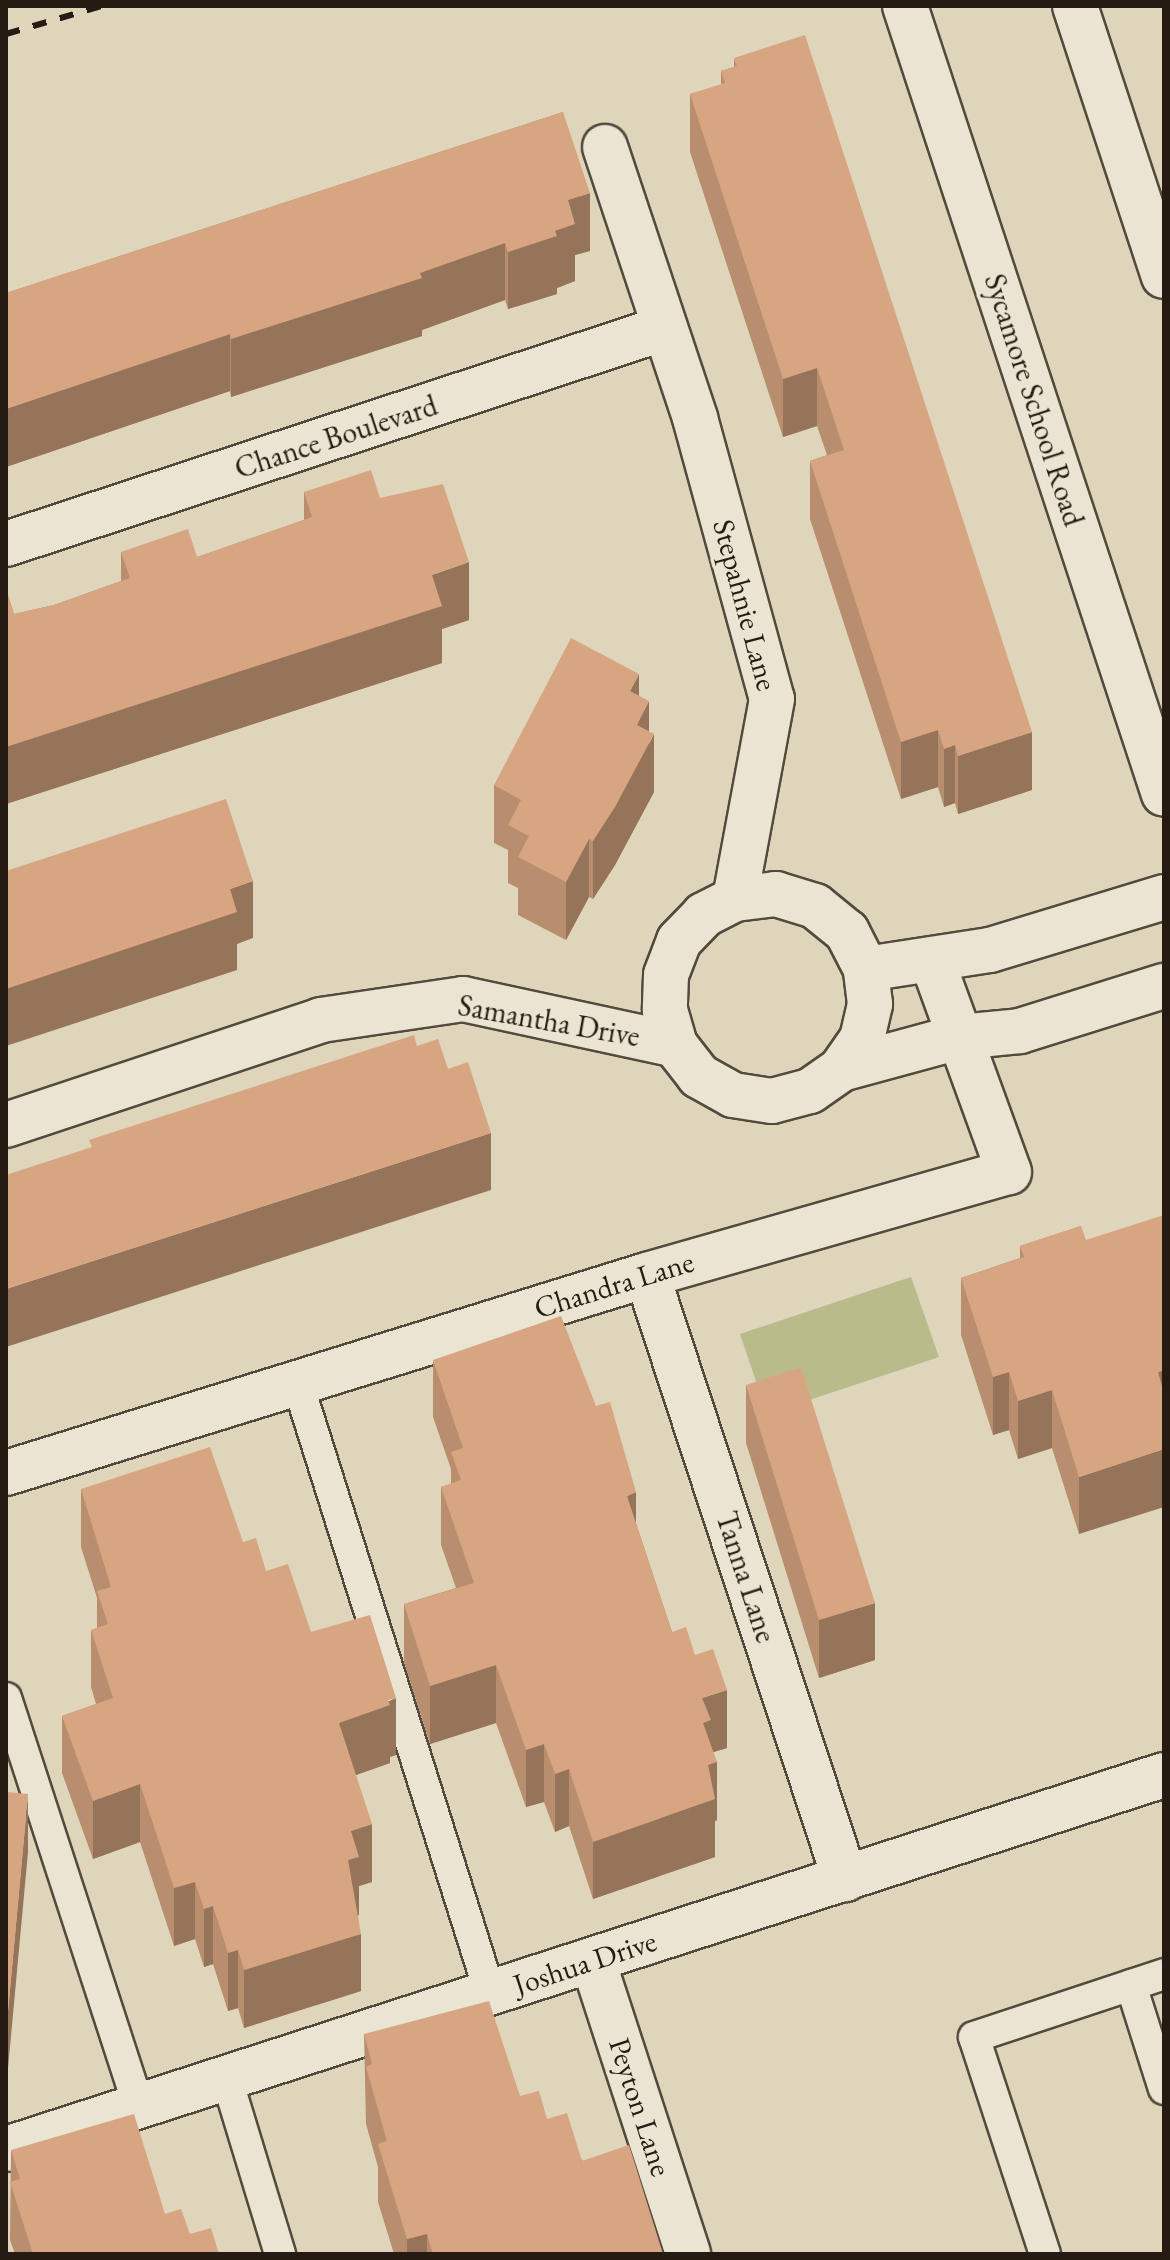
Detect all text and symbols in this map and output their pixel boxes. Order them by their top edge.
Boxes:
street label: Sycamore School Road [976,269,1092,531]
street label: Chance Boulevard [230,387,442,487]
street label: Stepahnie Lane [705,516,785,694]
street label: Samantha Drive [455,987,643,1055]
street label: Chandra Lane [530,1244,698,1326]
street label: Tanna Lane [708,1507,784,1647]
street label: Joshua Drive [509,1923,661,2003]
street label: Peyton Lane [601,2033,679,2181]

